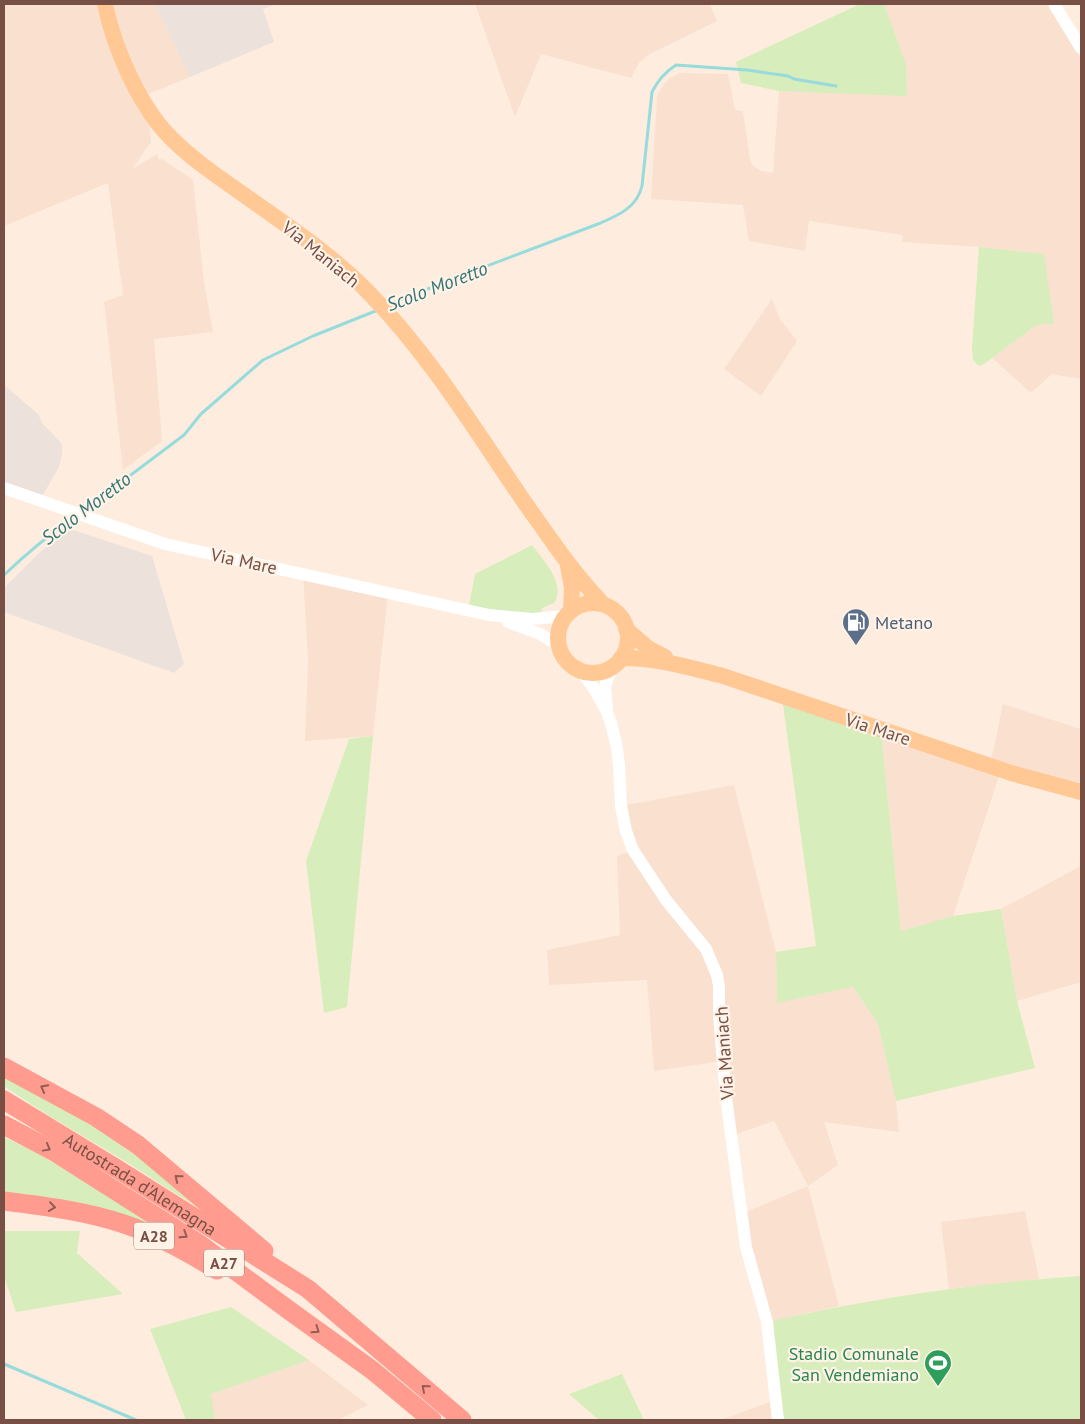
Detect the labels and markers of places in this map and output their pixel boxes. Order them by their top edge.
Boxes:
fuel station icon: Metano [841,607,871,646]
place label: Metano [875,611,933,634]
place label: Stadio Comunale San Vendemiano [789,1342,919,1386]
sports icon: Stadio Comunale San Vendemiano [923,1348,953,1387]

